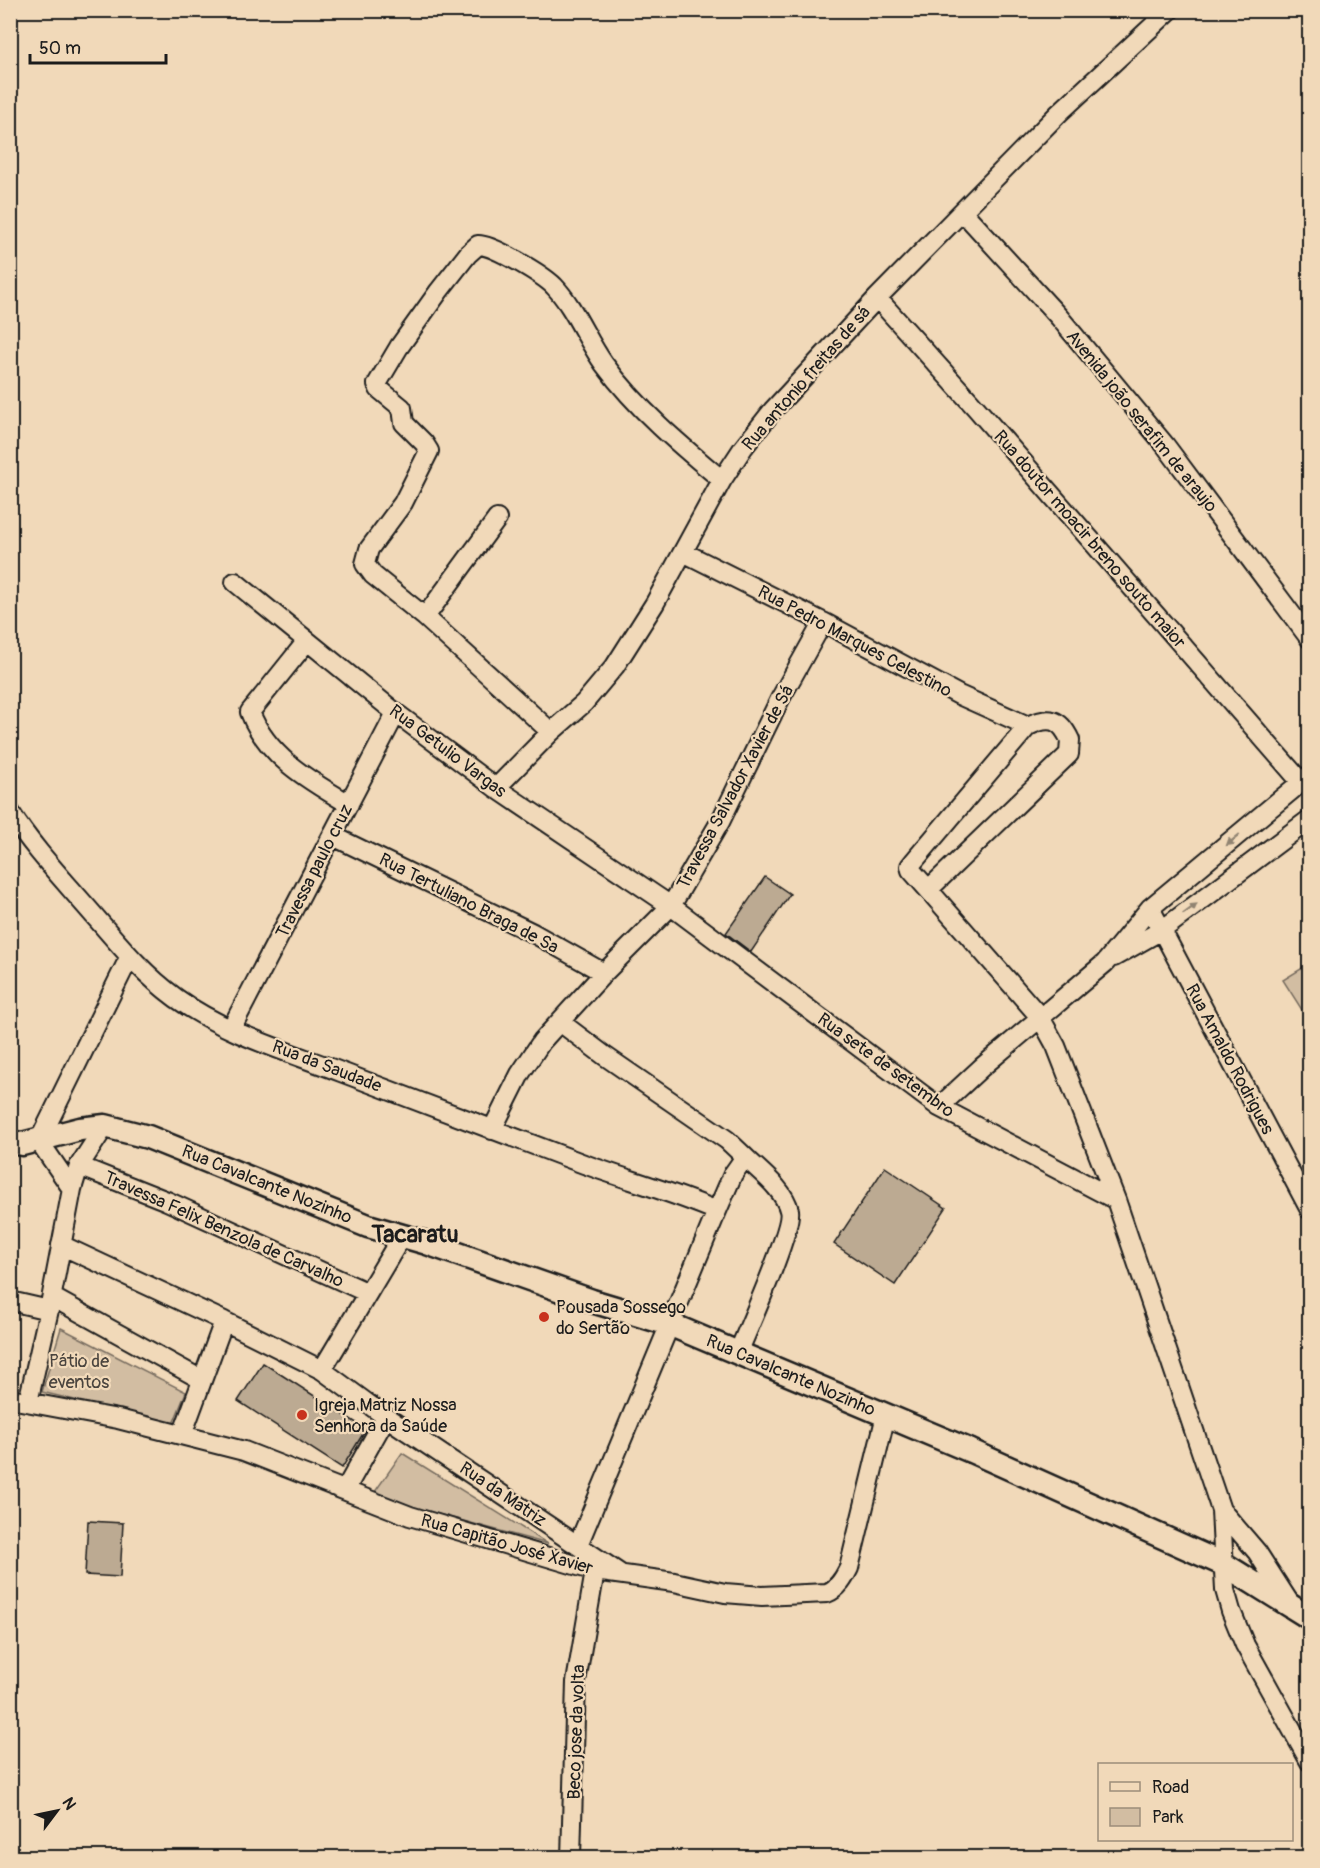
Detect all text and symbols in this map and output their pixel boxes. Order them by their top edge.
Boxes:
scale bar [30,27,166,65]
text: 50 m [39,37,81,60]
street label: Rua antonio freitas de sá [737,301,876,456]
street label: Avenida joão serafim de araujo [1061,326,1222,517]
street label: Rua doutor moacir breno souto maior [989,425,1191,654]
street label: Rua Pedro Marques Celestino [754,580,956,703]
street label: Travessa Salvador Xavier de Sá [672,681,799,893]
street label: Rua Getulio Vargas [384,700,511,803]
street label: Travessa paulo cruz [271,801,358,942]
one-way arrow [1225,833,1241,846]
street label: Rua Tertuliano Braga de Sa [375,848,563,959]
one-way arrow [1182,903,1198,915]
street label: Rua Amaldo Rodrigues [1180,980,1279,1139]
street label: Rua sete de setembro [813,1008,959,1123]
street label: Rua da Saudade [269,1035,385,1098]
street label: Rua Cavalcante Nozinho [178,1140,356,1229]
street label: Travessa Felix Benzola de Carvalho [100,1166,348,1293]
district label: Tacaratu [370,1220,459,1249]
place label: Pousada Sossego do Sertão [556,1296,686,1340]
marker: Pousada Sossego do Sertão [537,1310,551,1324]
street label: Rua Cavalcante Nozinho [703,1329,879,1422]
park label: Pátio de eventos [49,1350,109,1394]
place label: Igreja Matriz Nossa Senhora da Saúde [314,1394,457,1438]
marker: Igreja Matriz Nossa Senhora da Saúde [295,1408,309,1422]
street label: Rua da Matriz [455,1457,551,1532]
street label: Rua Capitão José Xavier [418,1509,596,1580]
street label: Beco jose da volta [563,1664,590,1800]
legend [1098,1763,1293,1841]
text: Road [1152,1776,1189,1799]
north arrow [27,1781,87,1841]
text: N [58,1794,80,1814]
text: Park [1152,1806,1184,1829]

